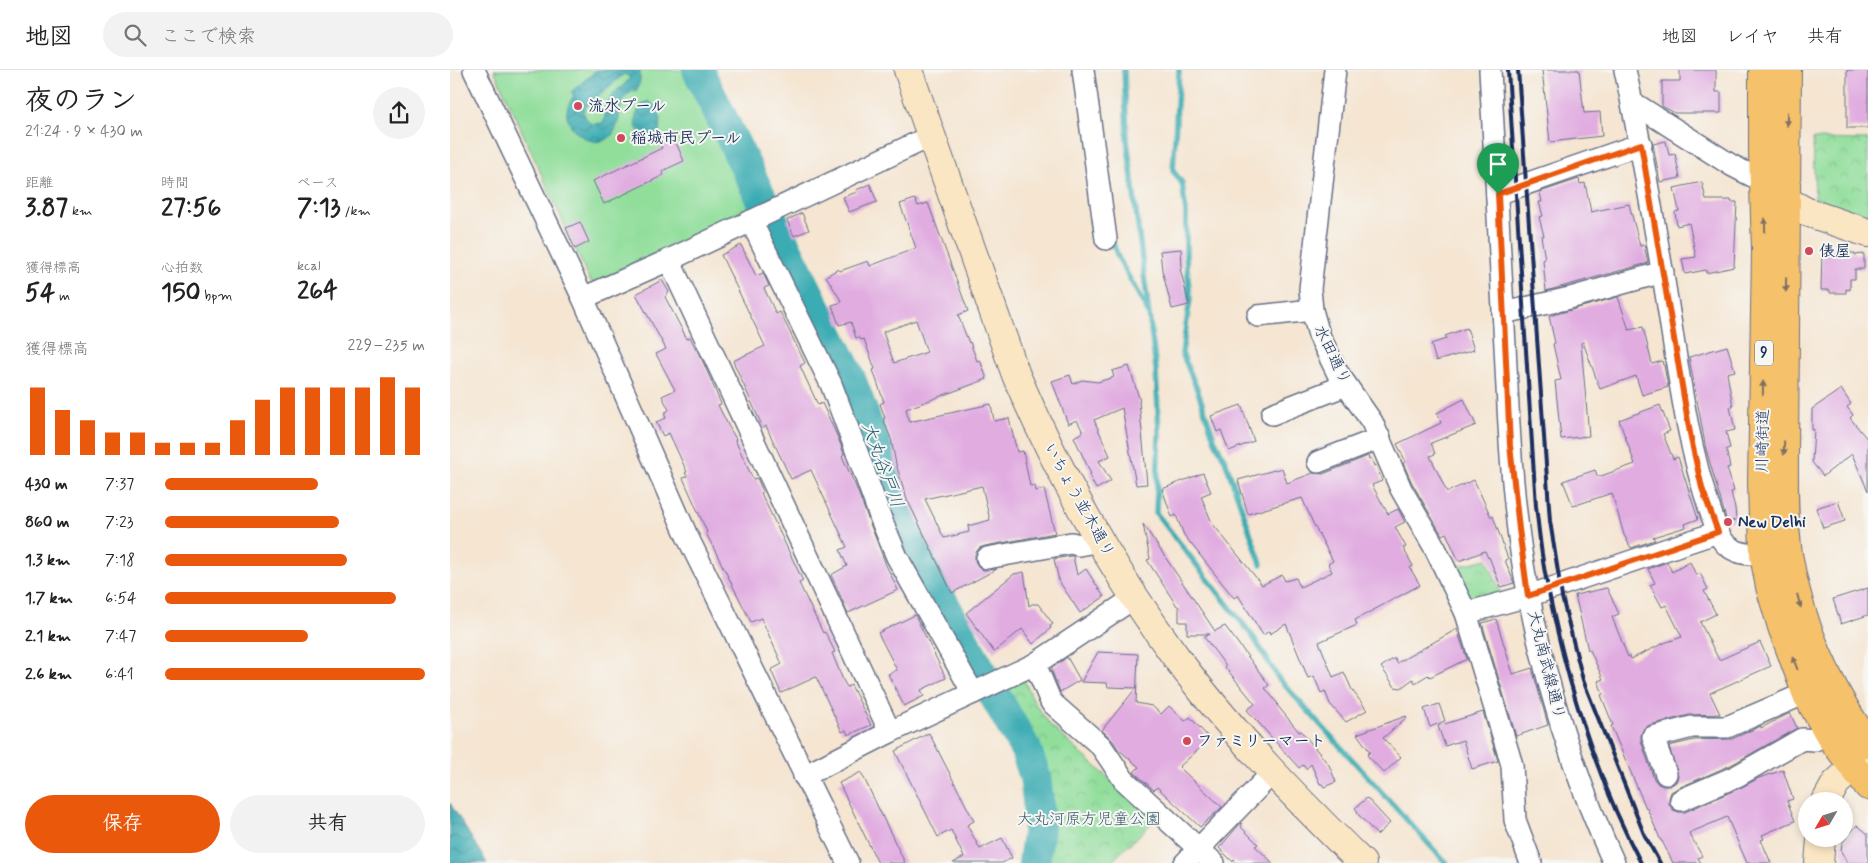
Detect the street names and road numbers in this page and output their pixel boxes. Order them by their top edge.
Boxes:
street label: 水田通り [1309,322,1355,388]
road number: 9 [1755,340,1773,366]
street label: 川崎街道 [1752,409,1774,473]
street label: いちょう並木通り [1039,439,1119,561]
street label: 大丸南武線通り [1522,608,1570,722]

